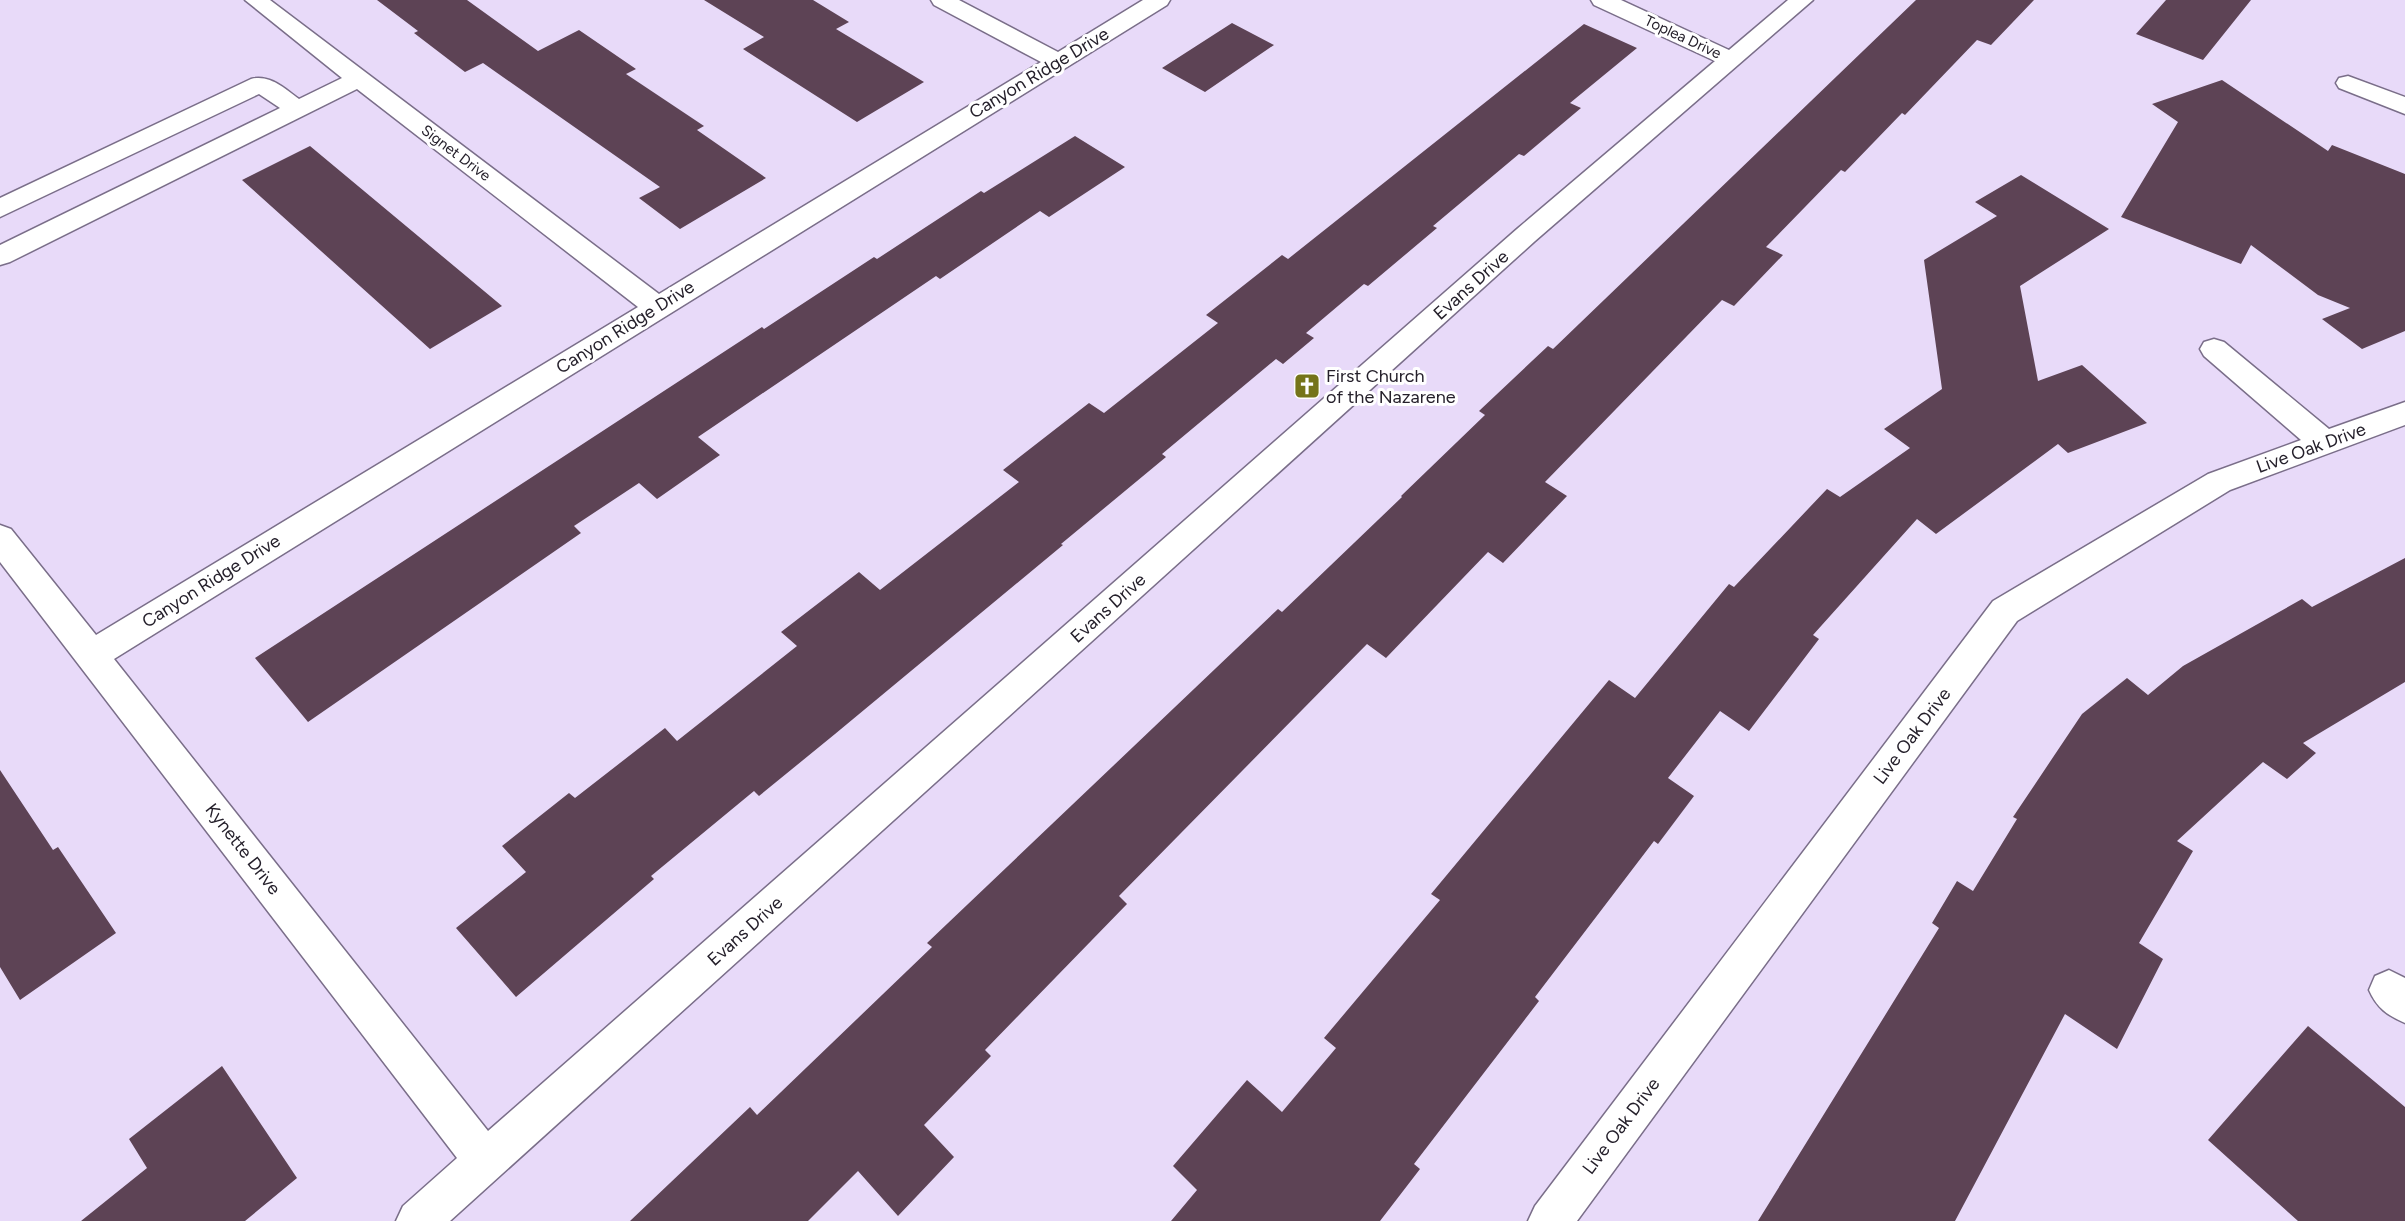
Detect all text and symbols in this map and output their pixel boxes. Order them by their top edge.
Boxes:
street label: Toplea Drive [1642,11,1724,63]
street label: Canyon Ridge Drive [965,23,1113,123]
street label: Signet Drive [418,121,494,185]
street label: Evans Drive [1429,245,1513,324]
street label: Canyon Ridge Drive [552,276,698,378]
place label: First Church of the Nazarene [1326,365,1456,408]
church icon: First Church of the Nazarene [1292,371,1322,401]
street label: Live Oak Drive [2253,418,2369,478]
street label: Canyon Ridge Drive [138,530,284,632]
street label: Evans Drive [1066,568,1150,647]
street label: Live Oak Drive [1869,683,1955,789]
street label: Kynette Drive [201,799,286,899]
street label: Evans Drive [703,891,787,970]
street label: Live Oak Drive [1578,1073,1664,1179]

